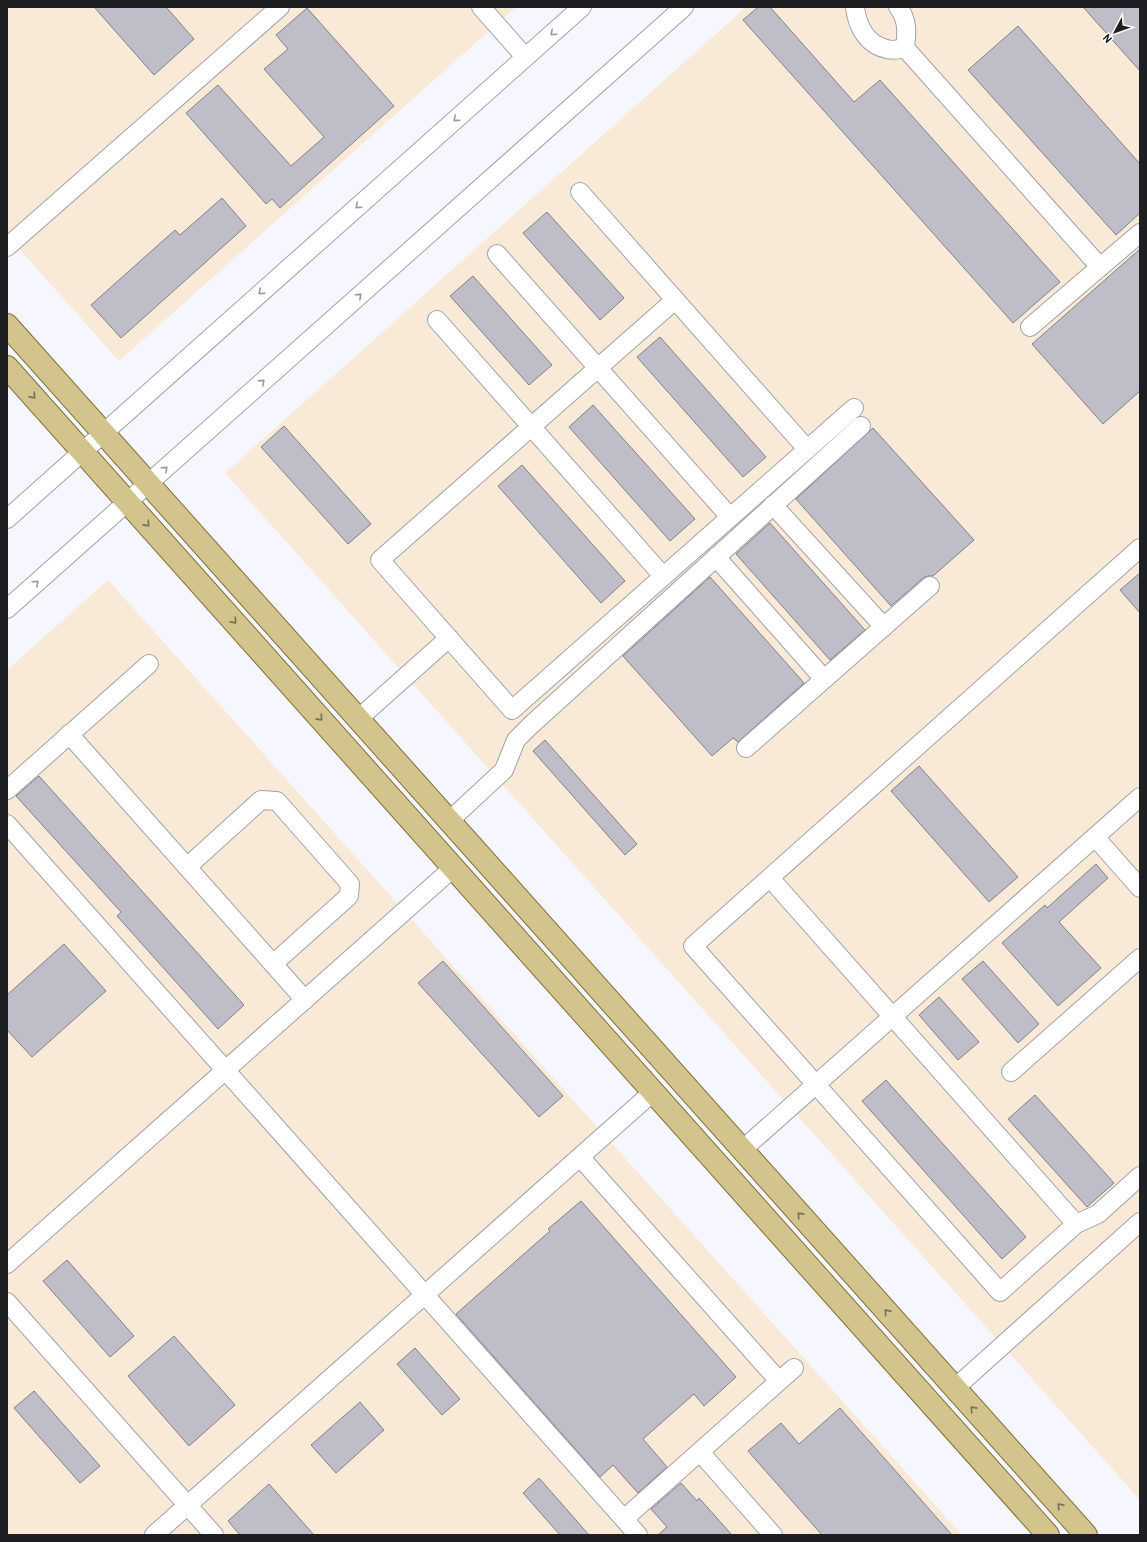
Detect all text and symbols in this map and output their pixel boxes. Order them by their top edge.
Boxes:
north arrow [1095,12,1135,52]
one-way arrow [550,28,558,36]
text: N [1100,32,1114,46]
one-way arrow [453,115,460,122]
one-way arrow [356,201,363,208]
one-way arrow [259,288,266,295]
one-way arrow [354,293,362,301]
one-way arrow [257,380,264,387]
one-way arrow [28,391,36,399]
one-way arrow [160,467,167,474]
one-way arrow [143,520,150,527]
one-way arrow [31,581,39,588]
one-way arrow [229,617,236,624]
one-way arrow [316,714,323,721]
one-way arrow [797,1212,805,1220]
one-way arrow [884,1309,891,1317]
one-way arrow [970,1406,978,1414]
one-way arrow [1057,1503,1064,1511]

